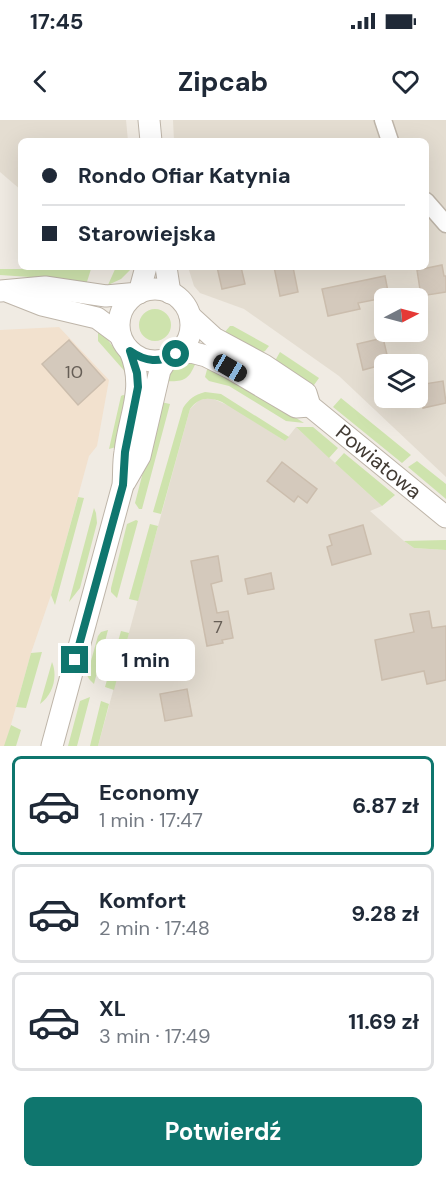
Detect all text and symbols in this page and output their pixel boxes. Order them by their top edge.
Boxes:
text: 17:45 [30,7,83,36]
text: Zipcab [178,64,268,99]
icon: back [24,65,57,98]
icon: heart [389,65,422,98]
text: Rondo Ofiar Katynia [78,161,291,190]
text: Starowiejska [78,219,216,248]
north arrow [374,288,428,342]
map controls [374,288,428,408]
route start [162,340,189,367]
car [210,351,250,385]
button: layers [374,354,428,408]
house number: 10 [65,360,83,384]
street label: Powiatowa [330,419,427,505]
house number: 7 [213,615,223,639]
callout: 1 min [96,639,195,681]
route end [61,646,88,673]
text: 1 min [121,647,170,673]
text: Economy [99,778,199,807]
icon: car [27,779,81,833]
text: 6.87 zł [352,791,419,820]
text: 1 min · 17:47 [99,807,203,833]
text: Komfort [99,886,186,915]
icon: car [27,887,81,941]
text: 9.28 zł [351,899,419,928]
text: 2 min · 17:48 [99,915,210,941]
text: XL [99,994,126,1023]
icon: car [27,995,81,1049]
text: 11.69 zł [348,1007,419,1036]
text: 3 min · 17:49 [99,1023,211,1049]
button: Potwierdź [24,1097,422,1166]

